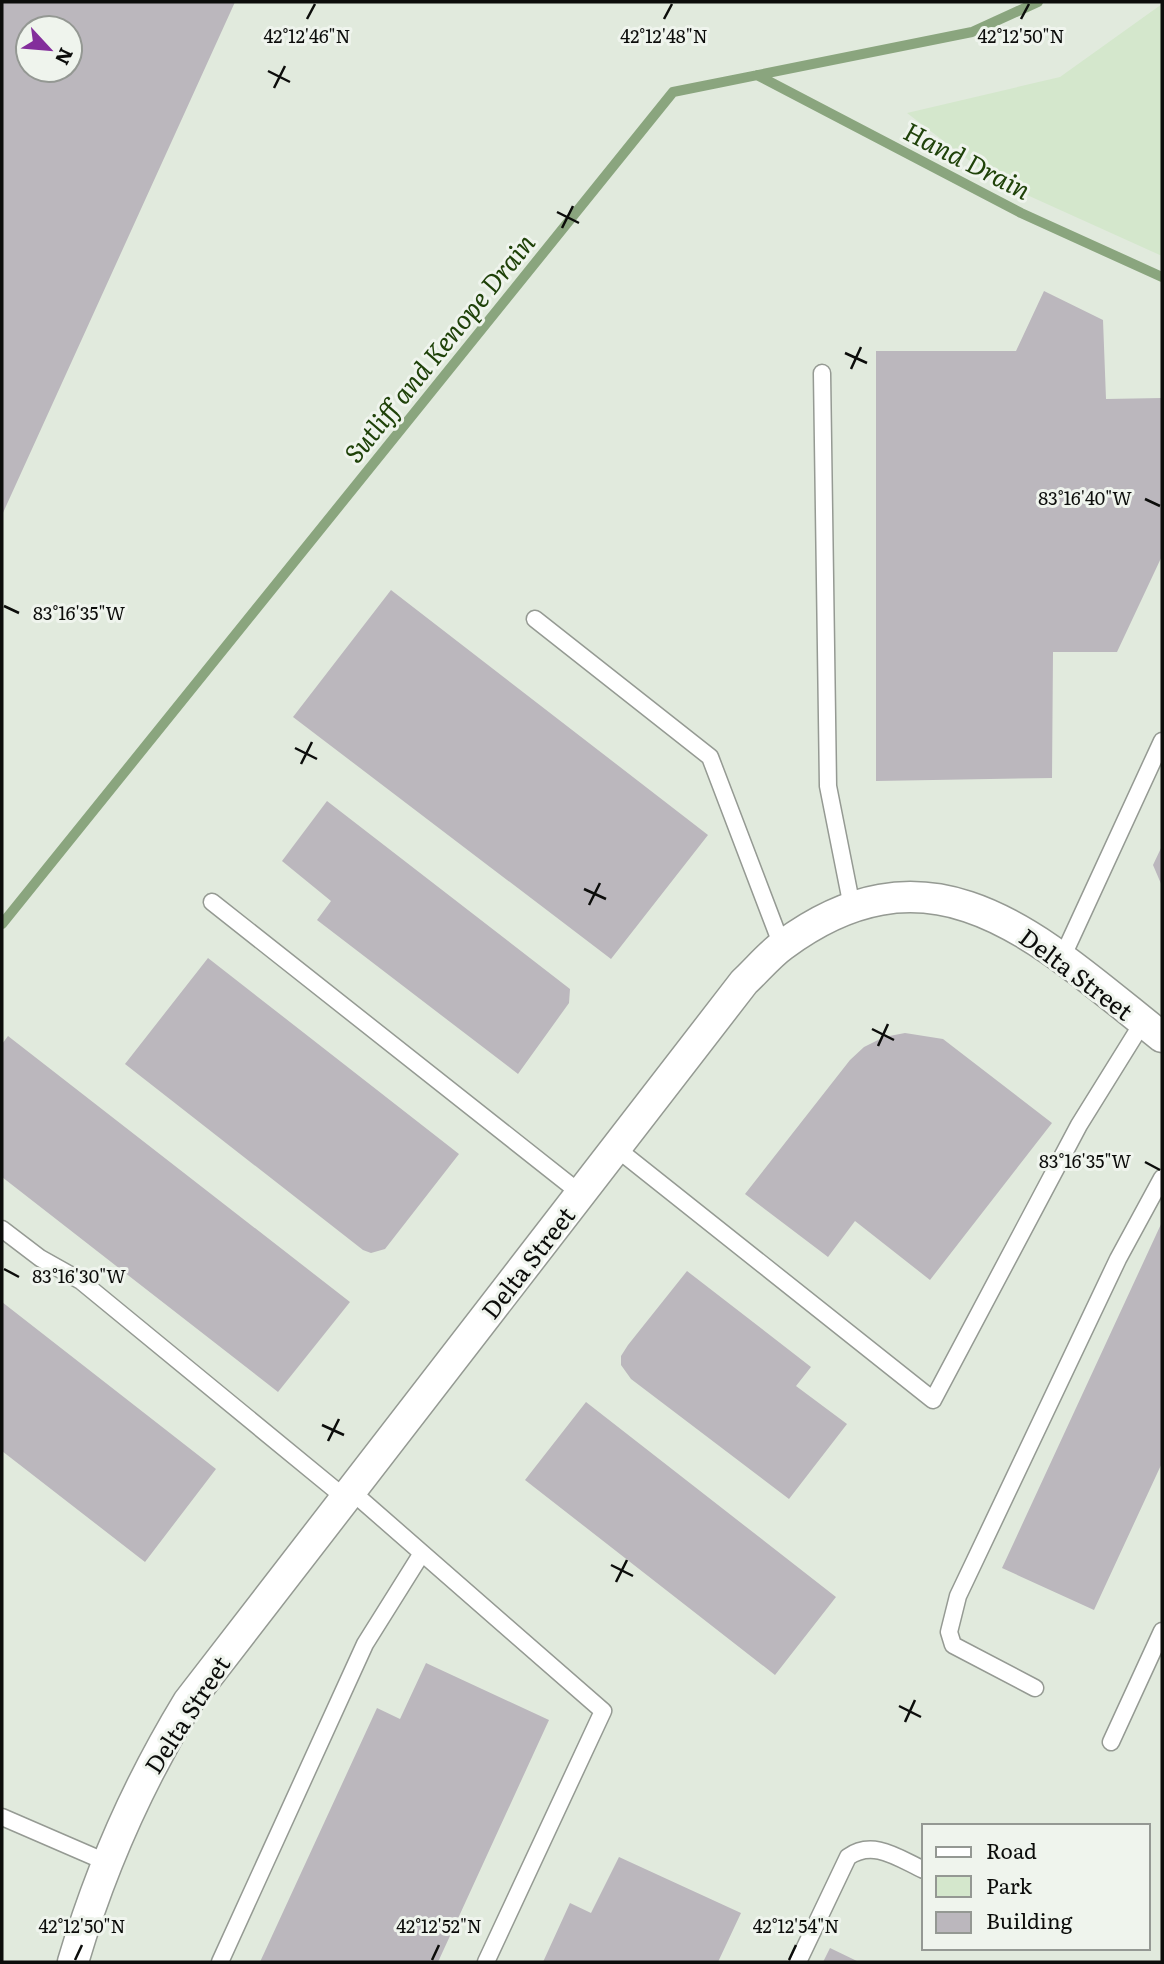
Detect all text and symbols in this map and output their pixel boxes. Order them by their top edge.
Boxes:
north arrow [14,14,84,84]
text: 42°12'46"N [263,22,351,49]
text: 42°12'48"N [620,22,708,49]
text: 42°12'50"N [977,22,1065,49]
text: N [49,44,81,70]
water label: Hand Drain [898,110,1039,208]
water label: Sutliff and Kenope Drain [333,224,543,470]
text: 83°16'40"W [1038,484,1132,511]
text: 83°16'35"W [33,599,125,626]
street label: Delta Street [1013,919,1141,1028]
text: 83°16'35"W [1039,1147,1131,1174]
street label: Delta Street [472,1198,582,1326]
text: 83°16'30"W [32,1262,126,1289]
street label: Delta Street [135,1648,237,1780]
legend [922,1824,1150,1950]
text: Road [986,1834,1037,1865]
text: Park [986,1869,1032,1900]
text: Building [986,1904,1073,1935]
text: 42°12'50"N [38,1912,126,1939]
text: 42°12'52"N [396,1912,482,1939]
text: 42°12'54"N [753,1912,839,1939]

